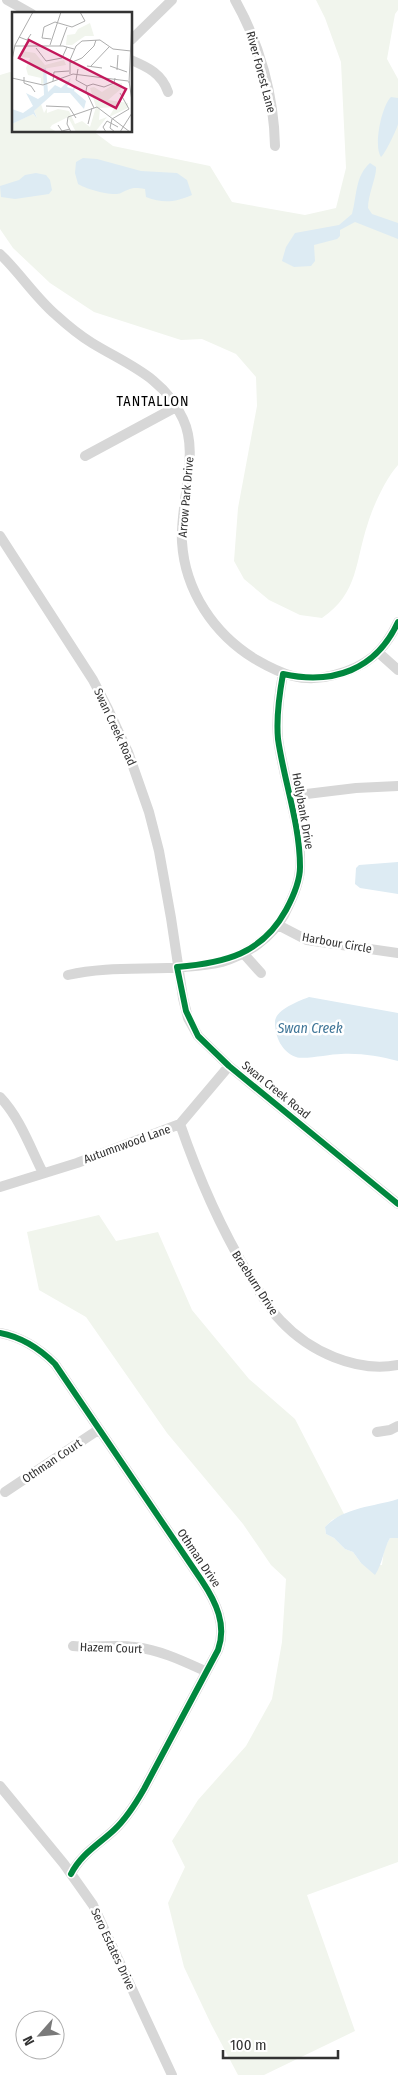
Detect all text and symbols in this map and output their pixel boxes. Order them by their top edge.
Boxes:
inset map [12,12,132,132]
street label: River Forest Lane [243,30,279,114]
district label: TANTALLON [117,393,189,410]
street label: Arrow Park Drive [176,456,197,538]
street label: Swan Creek Road [91,686,139,768]
street label: Hollybank Drive [289,772,317,850]
street label: Harbour Circle [301,930,373,956]
water label: Swan Creek [276,1020,343,1037]
street label: Swan Creek Road [239,1058,313,1122]
street label: Autumnwood Lane [82,1122,172,1166]
street label: Braeburn Drive [229,1248,281,1318]
street label: Othman Court [20,1436,84,1486]
street label: Othman Drive [174,1526,224,1590]
street label: Hazem Court [80,1640,142,1656]
street label: Sero Estates Drive [88,1906,138,1992]
north arrow [15,2010,65,2060]
scale bar [223,2028,338,2060]
text: N [19,2033,38,2048]
text: 100 m [230,2036,267,2054]

